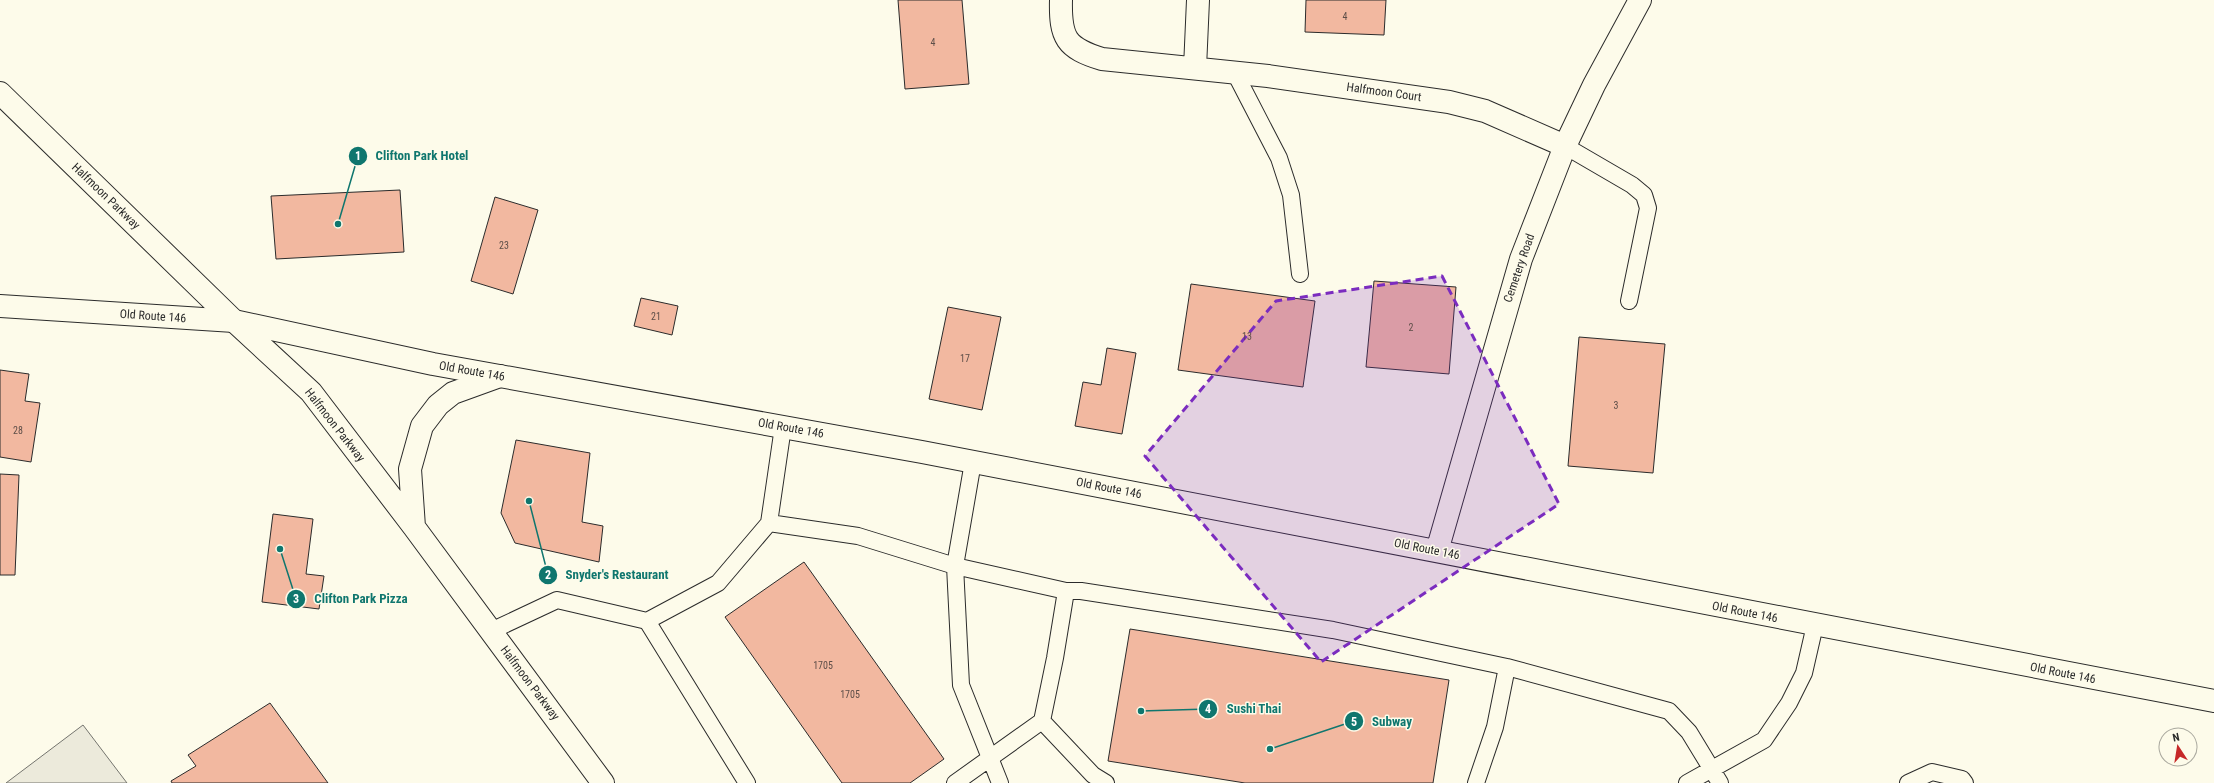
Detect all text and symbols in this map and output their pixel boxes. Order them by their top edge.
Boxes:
house number: 4 [1343,11,1348,22]
house number: 4 [931,37,936,48]
street label: Halfmoon Court [1346,80,1423,104]
callout: Clifton Park Hotel [348,143,477,168]
text: Clifton Park Hotel [376,148,468,163]
text: 1 [355,149,361,163]
street label: Halfmoon Parkway [69,160,143,232]
street label: Cemetery Road [1501,232,1537,304]
house number: 23 [499,240,509,251]
street label: Old Route 146 [119,307,187,325]
house number: 21 [651,311,661,322]
house number: 2 [1409,322,1414,333]
house number: 13 [1242,331,1252,342]
house number: 17 [960,353,970,364]
street label: Old Route 146 [438,358,506,384]
street label: Halfmoon Parkway [302,386,368,464]
house number: 3 [1614,400,1619,411]
street label: Old Route 146 [757,415,825,441]
house number: 28 [13,425,23,436]
street label: Old Route 146 [1075,475,1143,501]
street label: Old Route 146 [1393,536,1461,562]
callout: Snyder's Restaurant [538,562,677,587]
text: Snyder's Restaurant [565,567,669,582]
text: 2 [545,568,551,582]
callout: Clifton Park Pizza [286,586,415,611]
text: Clifton Park Pizza [314,591,408,606]
text: 3 [293,592,299,606]
street label: Old Route 146 [1711,599,1779,625]
street label: Halfmoon Parkway [498,643,562,723]
house number: 1705 [813,660,833,671]
street label: Old Route 146 [2029,660,2097,686]
house number: 1705 [840,689,860,700]
callout: Sushi Thai [1198,696,1289,721]
text: Sushi Thai [1227,701,1281,716]
text: 4 [1205,702,1211,716]
callout: Subway [1344,709,1420,734]
text: Subway [1372,714,1412,729]
text: 5 [1351,715,1357,729]
north arrow [2158,727,2198,767]
text: N [2171,731,2181,745]

